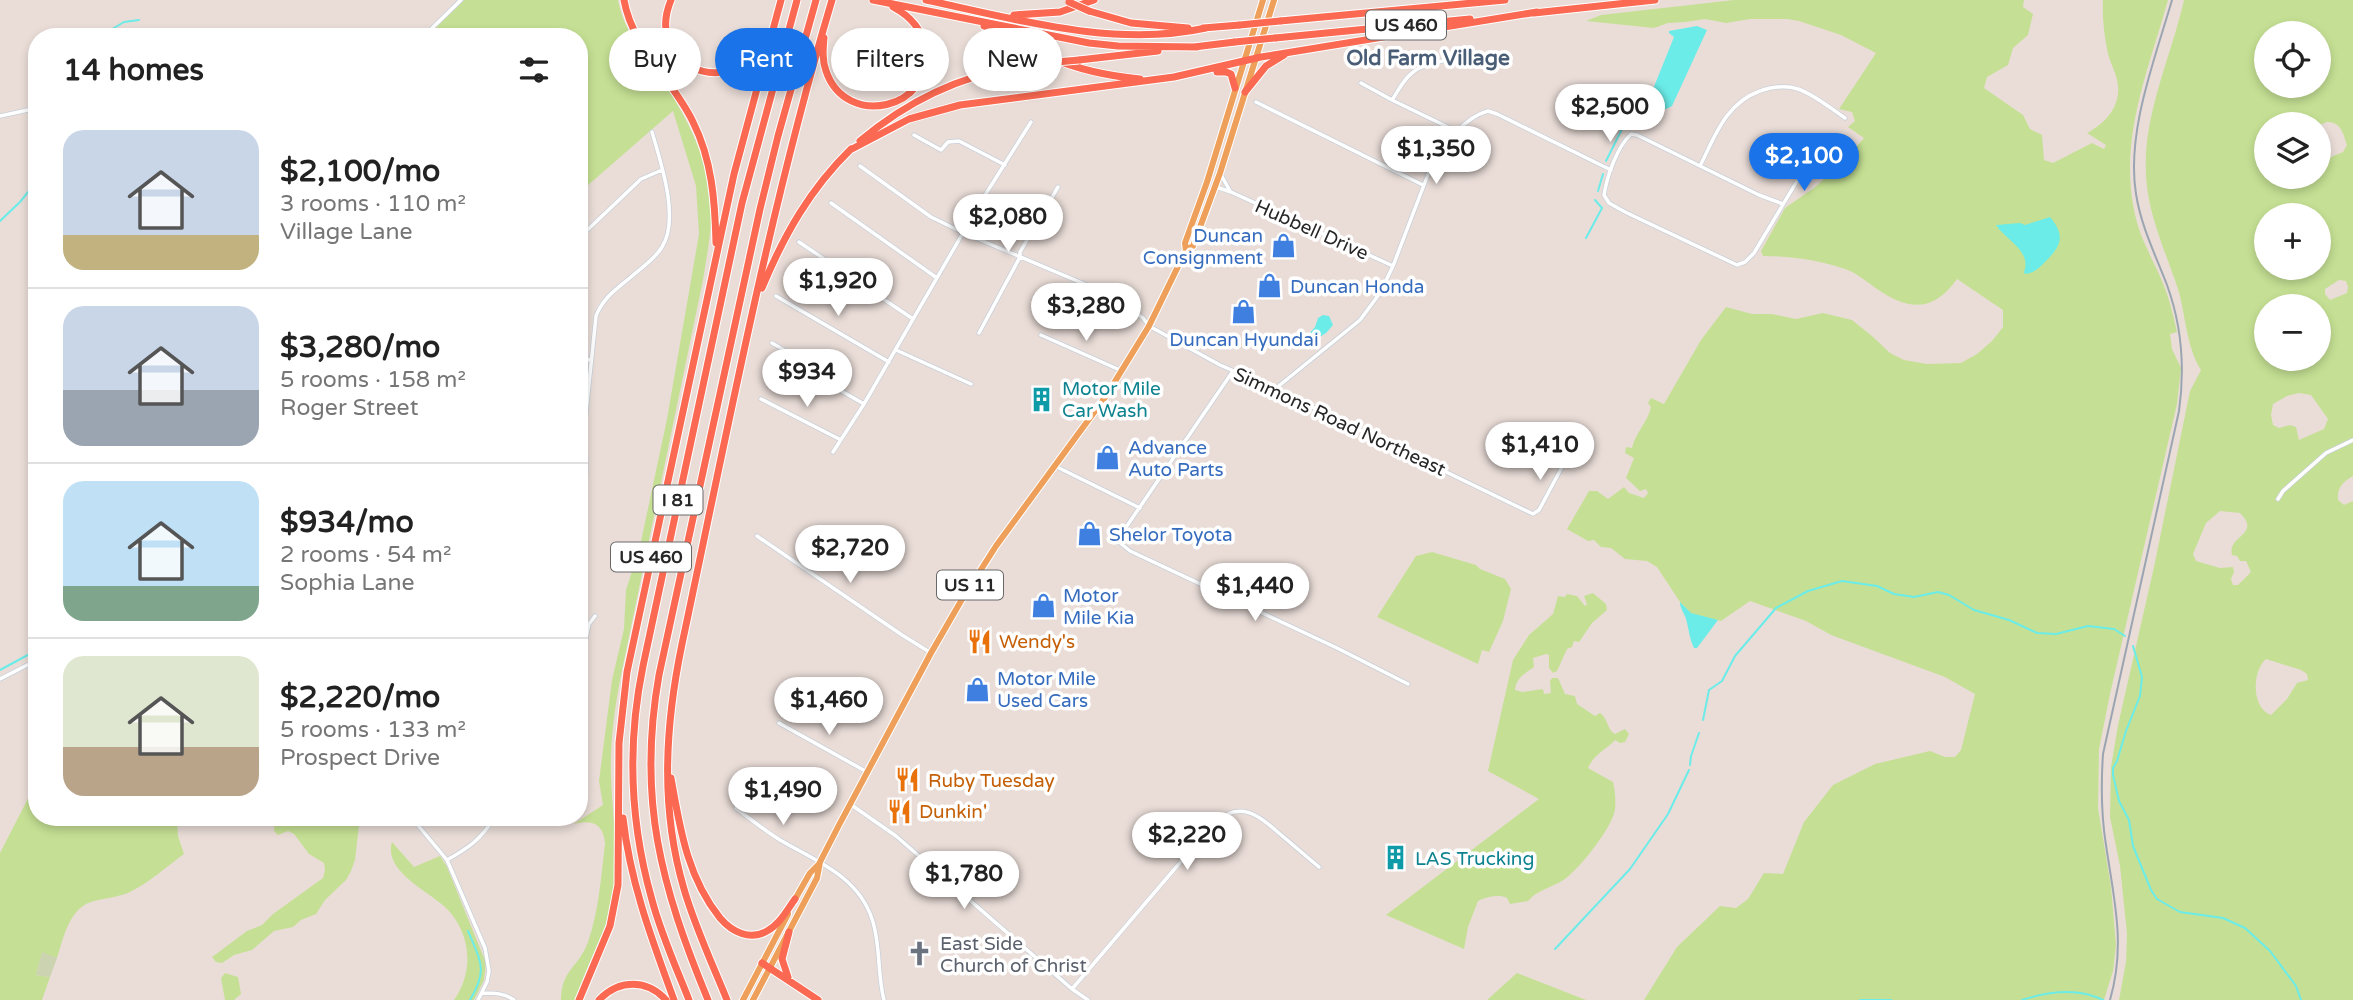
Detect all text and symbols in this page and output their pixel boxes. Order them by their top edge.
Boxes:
road number: US 460 [1366,10,1446,40]
map controls [2254,21,2331,371]
button: locate [2254,21,2331,98]
chip: Buy [609,28,701,91]
chip: Rent [715,28,817,91]
chip: Filters [831,28,949,91]
chip: New [963,28,1062,91]
district label: Old Farm Village [1346,46,1510,71]
icon: filters [515,51,553,89]
text: 14 homes [63,52,204,89]
pin: $2,500 [1553,85,1667,144]
text: $2,500 [1571,93,1649,121]
button: layers [2254,112,2331,189]
pin: $1,350 [1379,127,1493,186]
pin: $2,100 [1747,134,1861,193]
text: $1,350 [1397,135,1475,163]
text: $2,100 [1765,142,1843,170]
text: $2,100/mo [280,153,440,190]
icon: home [119,158,203,242]
text: 3 rooms · 110 m² [280,190,466,218]
pin: $2,080 [951,194,1065,254]
street label: Hubbell Drive [1252,195,1372,265]
text: $2,080 [969,203,1047,231]
button: + [2254,203,2331,280]
text: Village Lane [280,218,413,246]
place label: Duncan Consignment [1143,225,1263,269]
shop icon: Duncan Consignment [1269,232,1297,260]
pin: $1,920 [781,258,895,318]
text: $1,920 [799,267,877,295]
shop icon: Duncan Honda [1256,272,1284,300]
place label: Duncan Honda [1290,276,1424,298]
pin: $3,280 [1029,284,1143,343]
text: $3,280 [1047,292,1125,320]
button: − [2254,294,2331,371]
shop icon: Duncan Hyundai [1230,297,1258,325]
text: $3,280/mo [280,329,440,366]
place label: Duncan Hyundai [1169,329,1319,351]
icon: home [119,334,203,418]
pin: $934 [766,350,848,409]
text: $934 [778,358,836,386]
street label: Simmons Road Northeast [1230,363,1449,481]
text: 5 rooms · 158 m² [280,366,466,394]
place label: Motor Mile Car Wash [1062,378,1161,422]
building icon: Motor Mile Car Wash [1028,385,1056,413]
text: Roger Street [280,394,418,422]
pin: $1,410 [1483,422,1597,482]
text: $1,410 [1501,431,1579,459]
place label: Advance Auto Parts [1128,437,1224,481]
shop icon: Advance Auto Parts [1094,444,1122,472]
road number: I 81 [654,486,702,514]
text: $934/mo [280,504,414,541]
icon: home [119,509,203,593]
shop icon: Shelor Toyota [1075,520,1103,548]
place label: Shelor Toyota [1109,524,1233,546]
pin: $2,720 [793,526,907,585]
text: $2,720 [811,534,889,562]
text: 2 rooms · 54 m² [280,541,451,569]
road number: US 460 [611,542,691,572]
pin: $1,440 [1198,564,1312,623]
text: Sophia Lane [280,569,415,597]
road number: US 11 [937,570,1003,600]
text: $1,440 [1216,572,1294,600]
place label: Motor Mile Kia [1063,585,1134,629]
shop icon: Motor Mile Kia [1029,592,1057,620]
restaurant icon: Wendy's [965,627,993,655]
place label: Wendy's [999,631,1075,653]
place label: Motor Mile Used Cars [997,668,1096,712]
shop icon: Motor Mile Used Cars [963,675,991,703]
pin: $1,460 [772,678,886,737]
text: $2,220/mo [280,679,440,716]
icon: home [119,684,203,768]
text: $1,460 [790,686,868,714]
text: 5 rooms · 133 m² [280,716,466,744]
text: Prospect Drive [280,744,440,772]
restaurant icon: Ruby Tuesday [894,766,922,794]
pin: $1,490 [726,768,840,827]
place label: Ruby Tuesday [928,770,1055,792]
text: $1,490 [744,776,822,804]
restaurant icon: Dunkin' [885,797,913,825]
place label: Dunkin' [919,801,987,823]
pin: $2,220 [1130,812,1244,872]
text: $2,220 [1148,821,1226,849]
building icon: LAS Trucking [1381,844,1409,872]
place label: LAS Trucking [1415,848,1534,870]
pin: $1,780 [907,852,1021,911]
text: $1,780 [925,860,1003,888]
place label: East Side Church of Christ [940,933,1087,977]
church icon: East Side Church of Christ [906,940,934,968]

